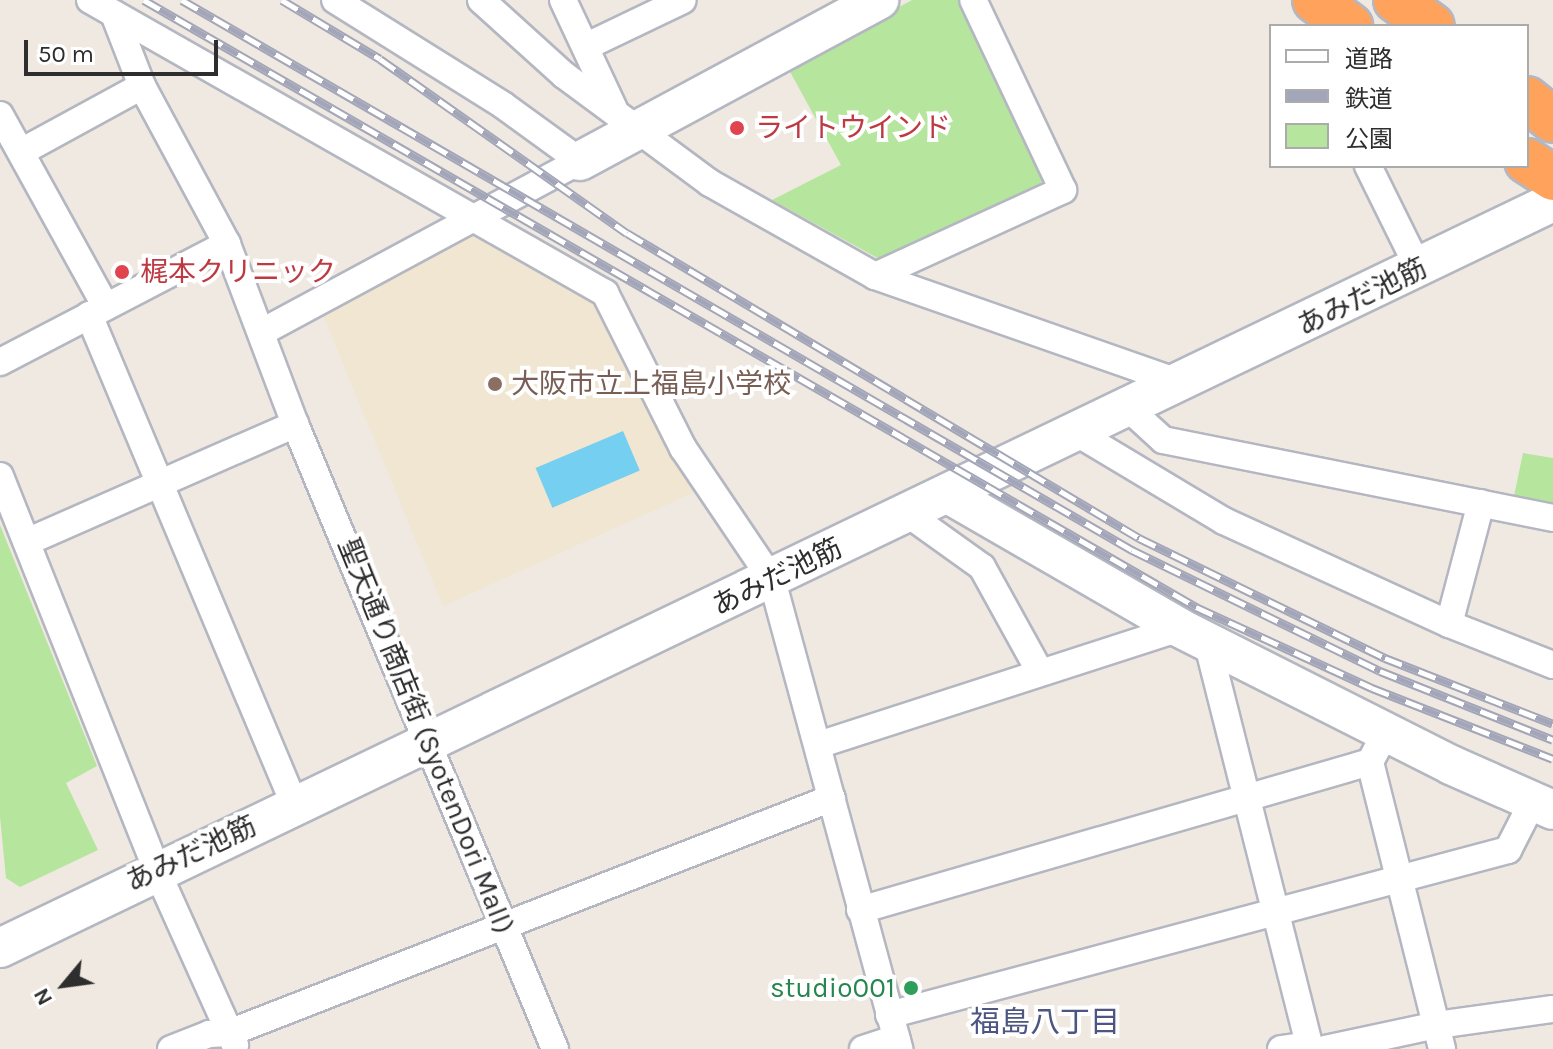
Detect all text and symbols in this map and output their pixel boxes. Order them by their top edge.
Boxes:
scale bar [28,24,222,74]
legend [1269,24,1529,168]
text: 50 m [38,40,94,68]
text: 道路 [1345,45,1393,73]
text: 鉄道 [1345,85,1393,113]
place label: ライトウインド [755,111,951,145]
marker: ライトウインド [726,117,748,139]
text: 公園 [1345,125,1393,153]
street label: あみだ池筋 [1292,251,1432,343]
place label: 梶本クリニック [140,255,336,289]
marker: 梶本クリニック [111,261,133,283]
place label: 大阪市立上福島小学校 [511,367,791,401]
marker: 大阪市立上福島小学校 [486,375,504,393]
street label: あみだ池筋 [707,531,847,623]
street label: 聖天通り商店街 (SyotenDori Mall) [331,533,521,939]
street label: あみだ池筋 [120,809,262,899]
north arrow [24,945,104,1025]
place label: studio001 [770,971,895,1005]
marker: studio001 [902,979,920,997]
text: N [28,983,58,1010]
district label: 福島八丁目 [970,1004,1120,1040]

